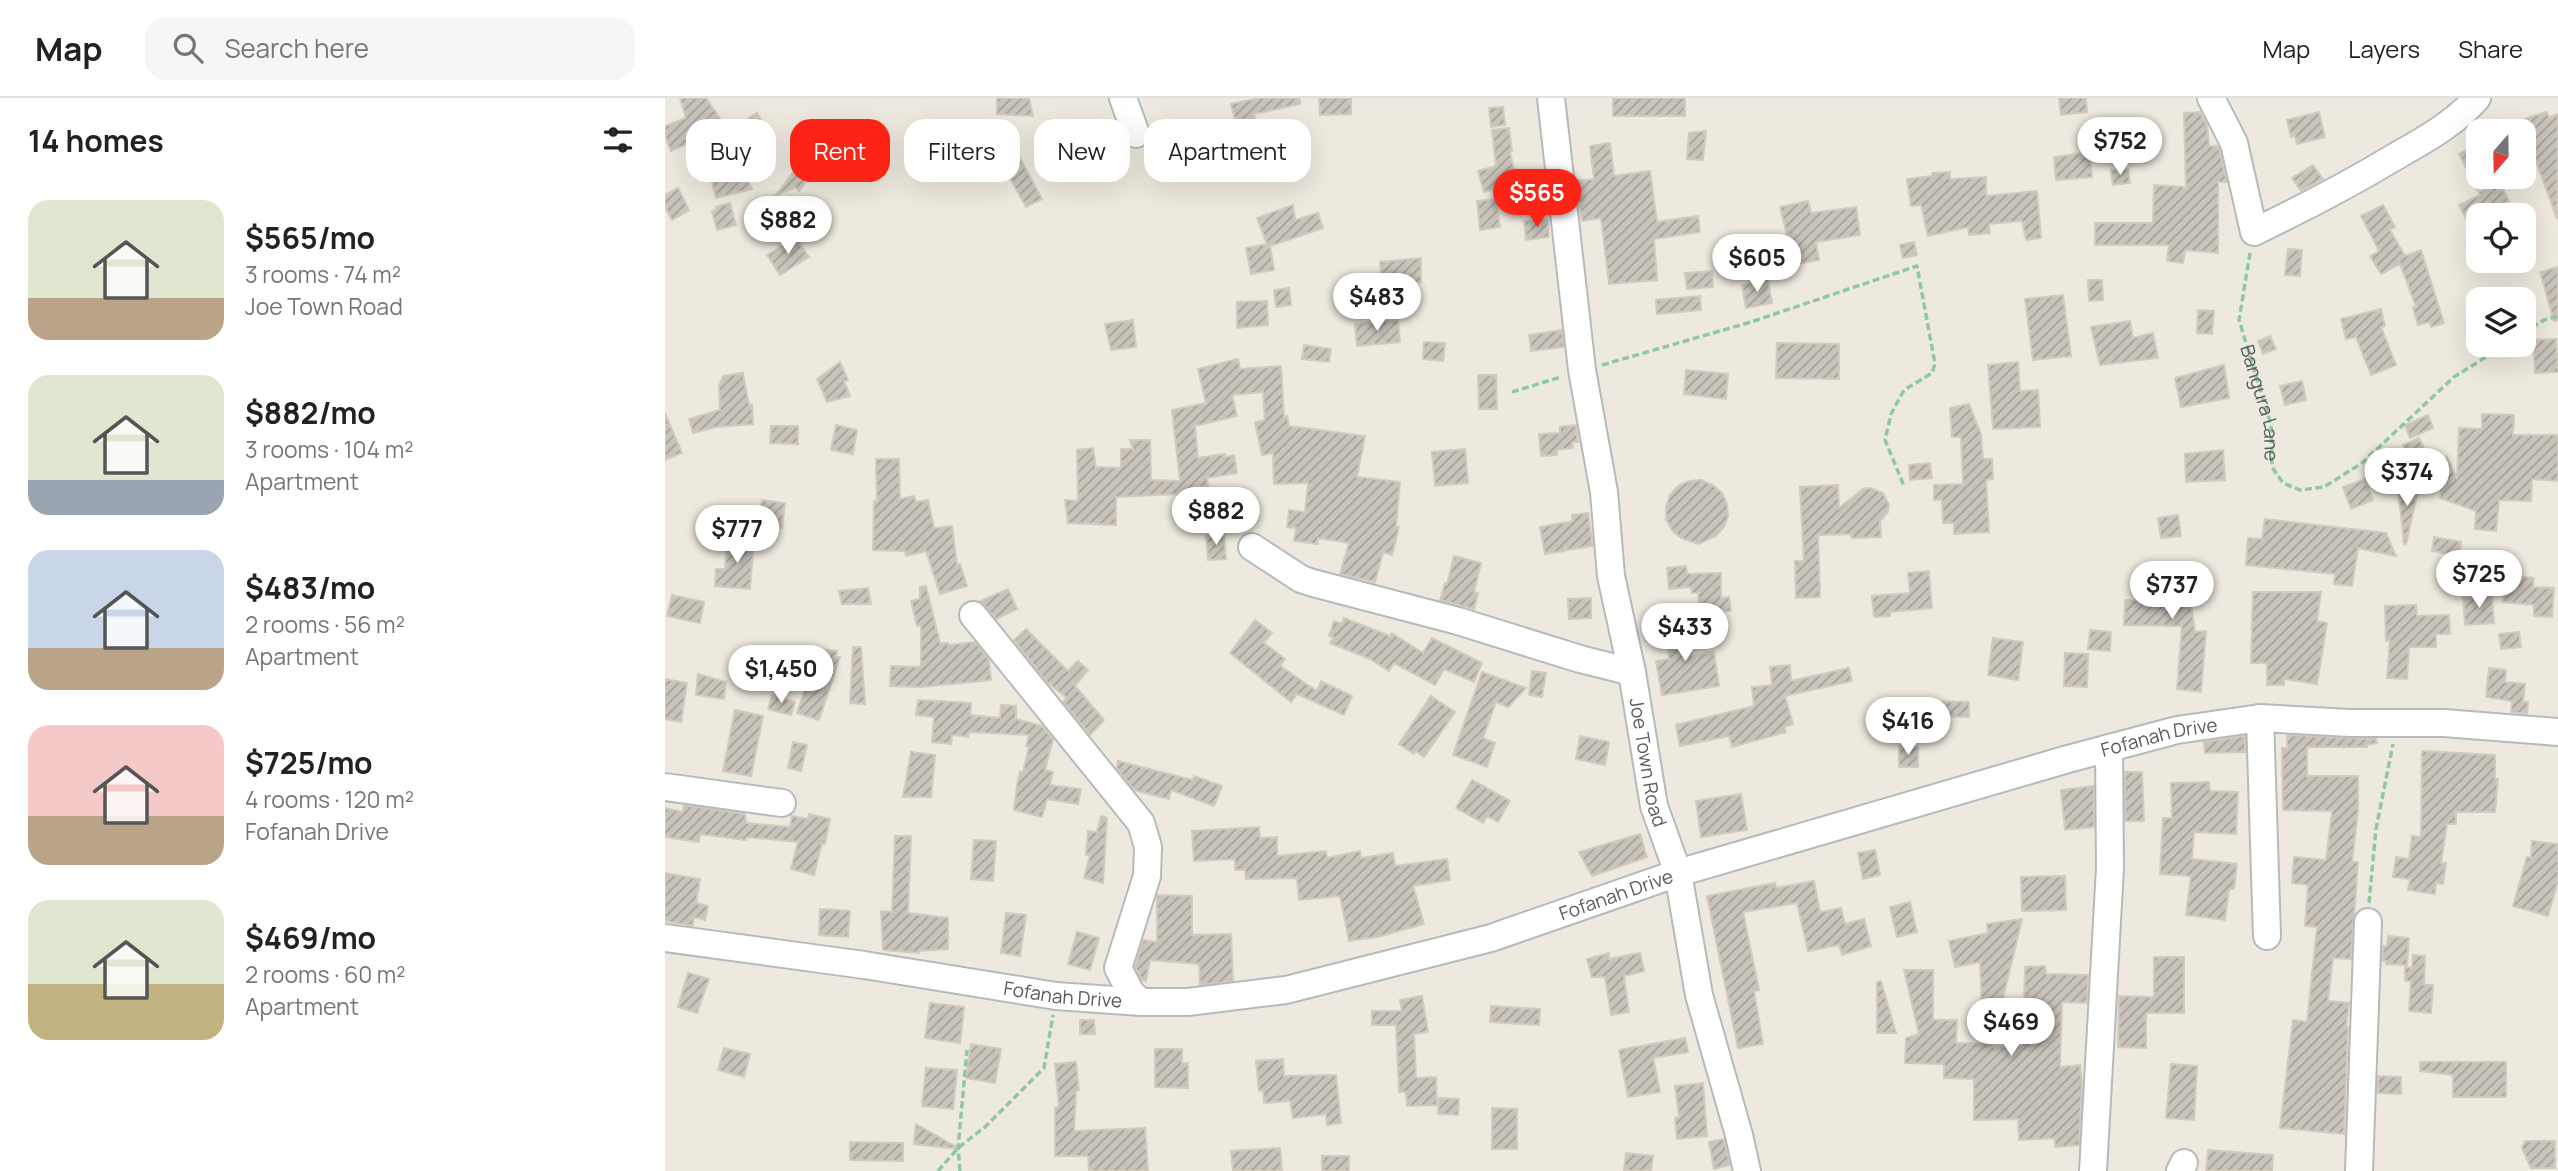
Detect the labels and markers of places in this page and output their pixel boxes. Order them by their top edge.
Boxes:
pin: $752 [2079,118,2161,177]
pin: $565 [1496,170,1578,229]
pin: $882 [747,197,829,256]
pin: $605 [1716,234,1798,294]
pin: $483 [1336,274,1418,333]
pin: $374 [2366,448,2448,508]
pin: $882 [1175,488,1257,547]
pin: $777 [696,505,778,565]
pin: $725 [2438,550,2520,610]
pin: $737 [2131,561,2213,621]
pin: $433 [1644,603,1726,663]
pin: $1,450 [724,646,838,705]
pin: $416 [1867,698,1949,757]
pin: $469 [1970,998,2052,1058]

